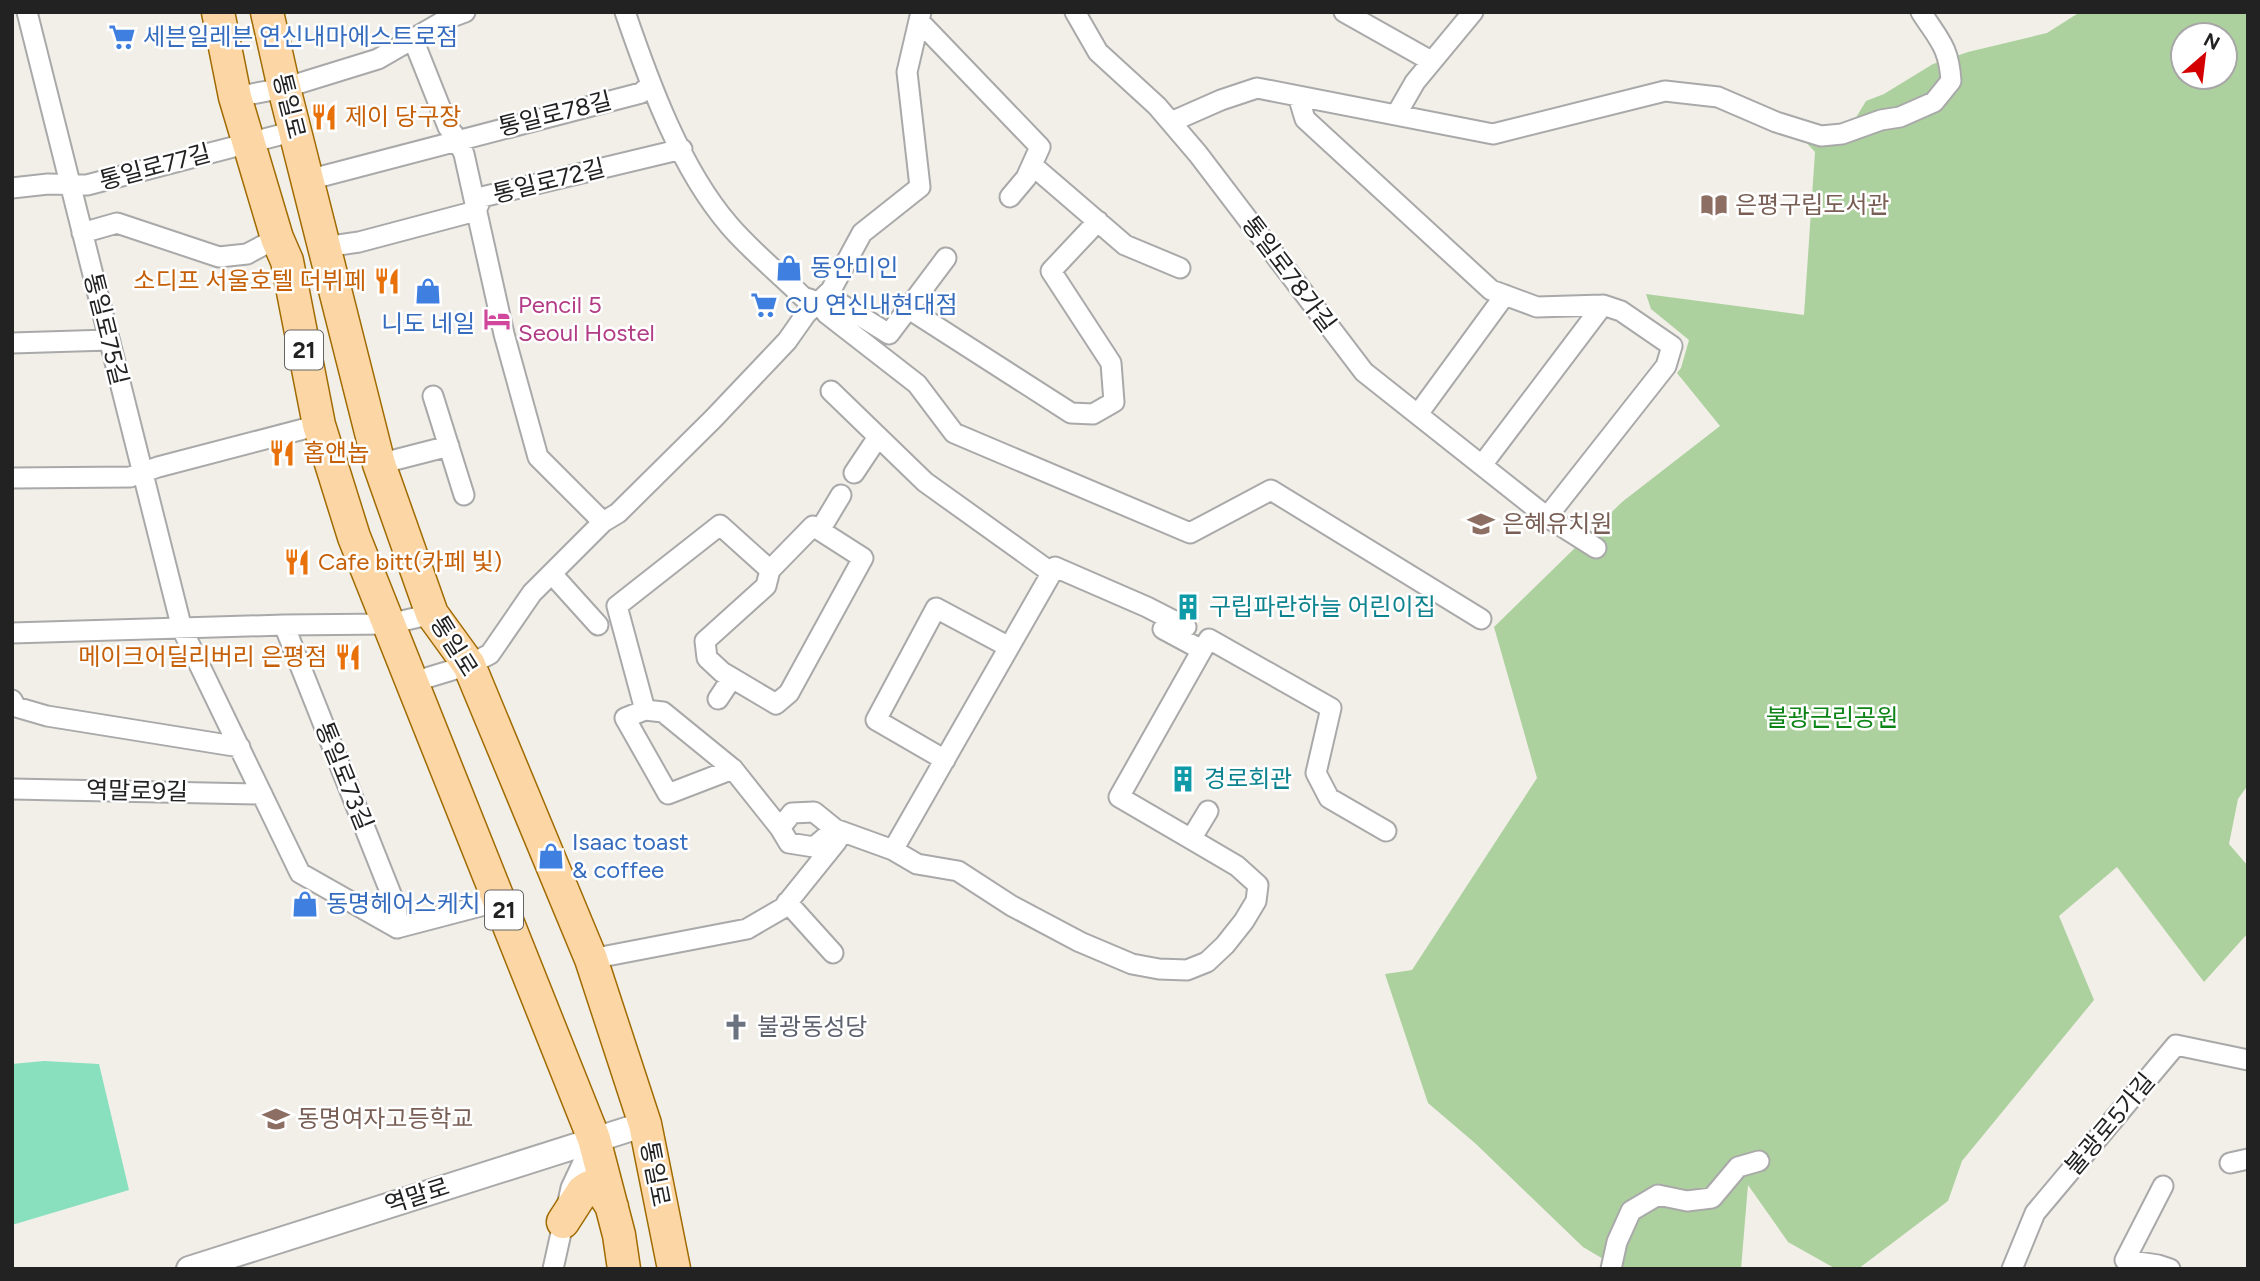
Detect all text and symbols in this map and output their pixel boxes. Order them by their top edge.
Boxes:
north arrow [2169,21,2239,91]
supermarket icon: 세븐일레븐 연신내마에스트로점 [107,22,137,52]
place label: 세븐일레븐 연신내마에스트로점 [143,22,458,51]
text: N [2200,28,2224,55]
street label: 통일로 [267,70,312,142]
street label: 통일로78길 [495,85,615,142]
restaurant icon: 제이 당구장 [309,102,339,132]
place label: 제이 당구장 [345,102,461,131]
street label: 통일로77길 [96,138,214,195]
street label: 통일로72길 [490,153,608,208]
library icon: 은평구립도서관 [1699,190,1729,220]
place label: 은평구립도서관 [1735,190,1890,219]
street label: 통일로78가길 [1236,210,1343,338]
shop icon: 동안미인 [774,253,804,283]
place label: 동안미인 [810,253,898,282]
place label: 소디프 서울호텔 더뷔페 [133,266,366,295]
restaurant icon: 소디프 서울호텔 더뷔페 [372,266,402,296]
street label: 통일로75길 [79,270,134,388]
shop icon: 니도 네일 [413,276,443,306]
place label: Pencil 5 Seoul Hostel [518,290,655,347]
supermarket icon: CU 연신내현대점 [749,290,779,320]
place label: CU 연신내현대점 [785,290,958,319]
hotel icon: Pencil 5 Seoul Hostel [482,304,512,334]
place label: 니도 네일 [381,309,475,338]
road number: 21 [285,330,323,370]
restaurant icon: 홉앤놉 [267,438,297,468]
place label: 홉앤놉 [303,438,369,467]
school or university icon: 은혜유치원 [1466,509,1496,539]
place label: 은혜유치원 [1502,509,1612,538]
restaurant icon: Cafe bitt(카페 빛) [282,547,312,577]
place label: Cafe bitt(카페 빛) [318,547,502,576]
building icon: 구립파란하늘 어린이집 [1173,592,1203,622]
place label: 구립파란하늘 어린이집 [1209,592,1436,621]
street label: 통일로 [425,610,484,682]
place label: 메이크어딜리버리 은평점 [78,642,327,671]
restaurant icon: 메이크어딜리버리 은평점 [333,642,363,672]
park label: 불광근린공원 [1766,703,1898,732]
street label: 통일로73길 [310,717,379,834]
building icon: 경로회관 [1168,764,1198,794]
place label: 경로회관 [1204,764,1292,793]
street label: 역말로9길 [86,775,188,806]
place label: Isaac toast & coffee [572,827,689,884]
shop icon: Isaac toast & coffee [536,841,566,871]
shop icon: 동명헤어스케치 [290,889,320,919]
place label: 동명헤어스케치 [326,889,481,918]
road number: 21 [485,890,523,930]
church icon: 불광동성당 [721,1012,751,1042]
place label: 불광동성당 [757,1012,867,1041]
street label: 불광로5가길 [2059,1067,2161,1181]
school or university icon: 동명여자고등학교 [261,1104,291,1134]
place label: 동명여자고등학교 [297,1104,474,1133]
street label: 통일로 [635,1139,676,1209]
street label: 역말로 [381,1171,453,1220]

